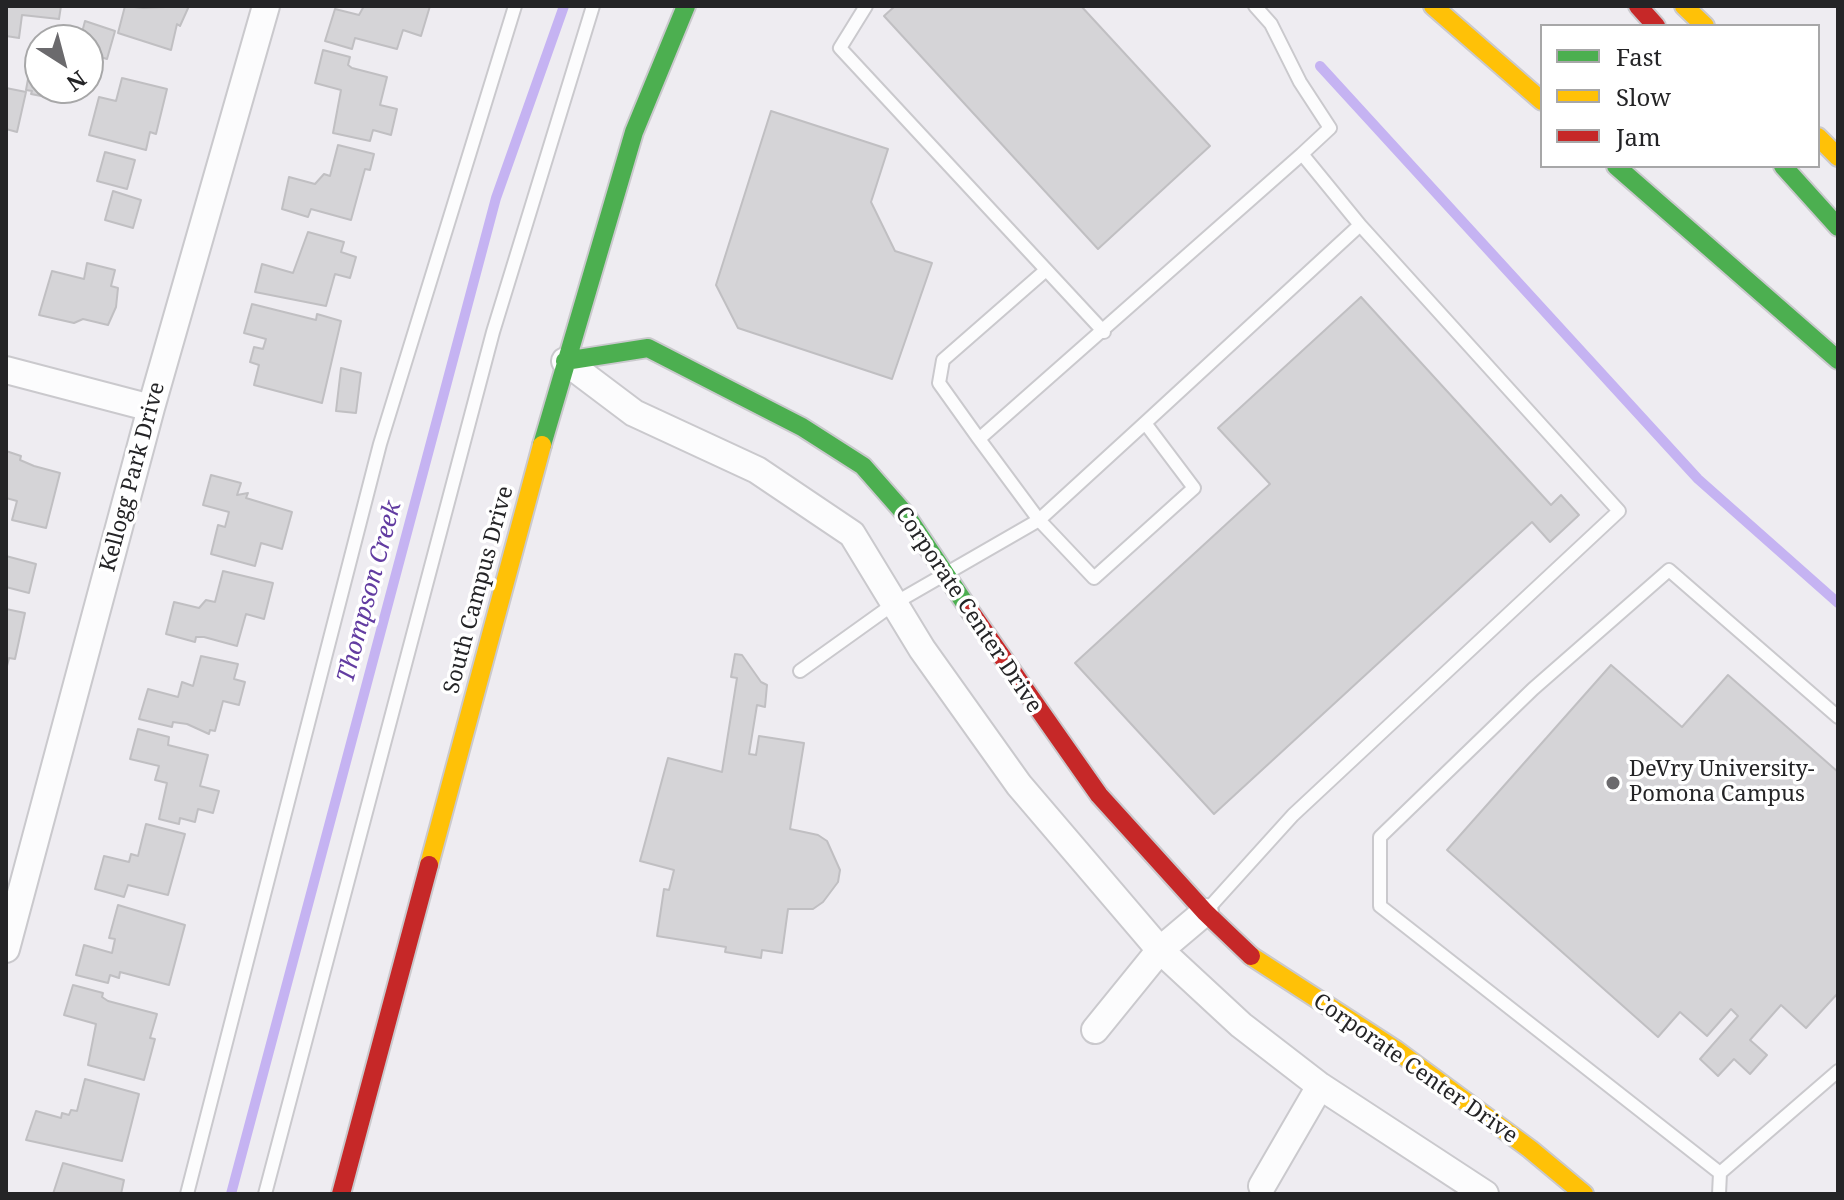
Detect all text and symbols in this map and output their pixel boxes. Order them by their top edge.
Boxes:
north arrow [24,24,104,104]
legend [1540,24,1820,168]
text: Fast [1616,40,1662,73]
text: N [61,65,93,99]
text: Slow [1616,80,1671,113]
text: Jam [1616,120,1661,153]
street label: Kellogg Park Drive [95,379,171,575]
street label: South Campus Drive [439,483,519,697]
water label: Thompson Creek [332,498,408,686]
street label: Corporate Center Drive [889,502,1047,718]
place label: DeVry University- Pomona Campus [1629,757,1815,808]
marker: DeVry University- Pomona Campus [1604,774,1622,792]
street label: Corporate Center Drive [1308,988,1522,1150]

